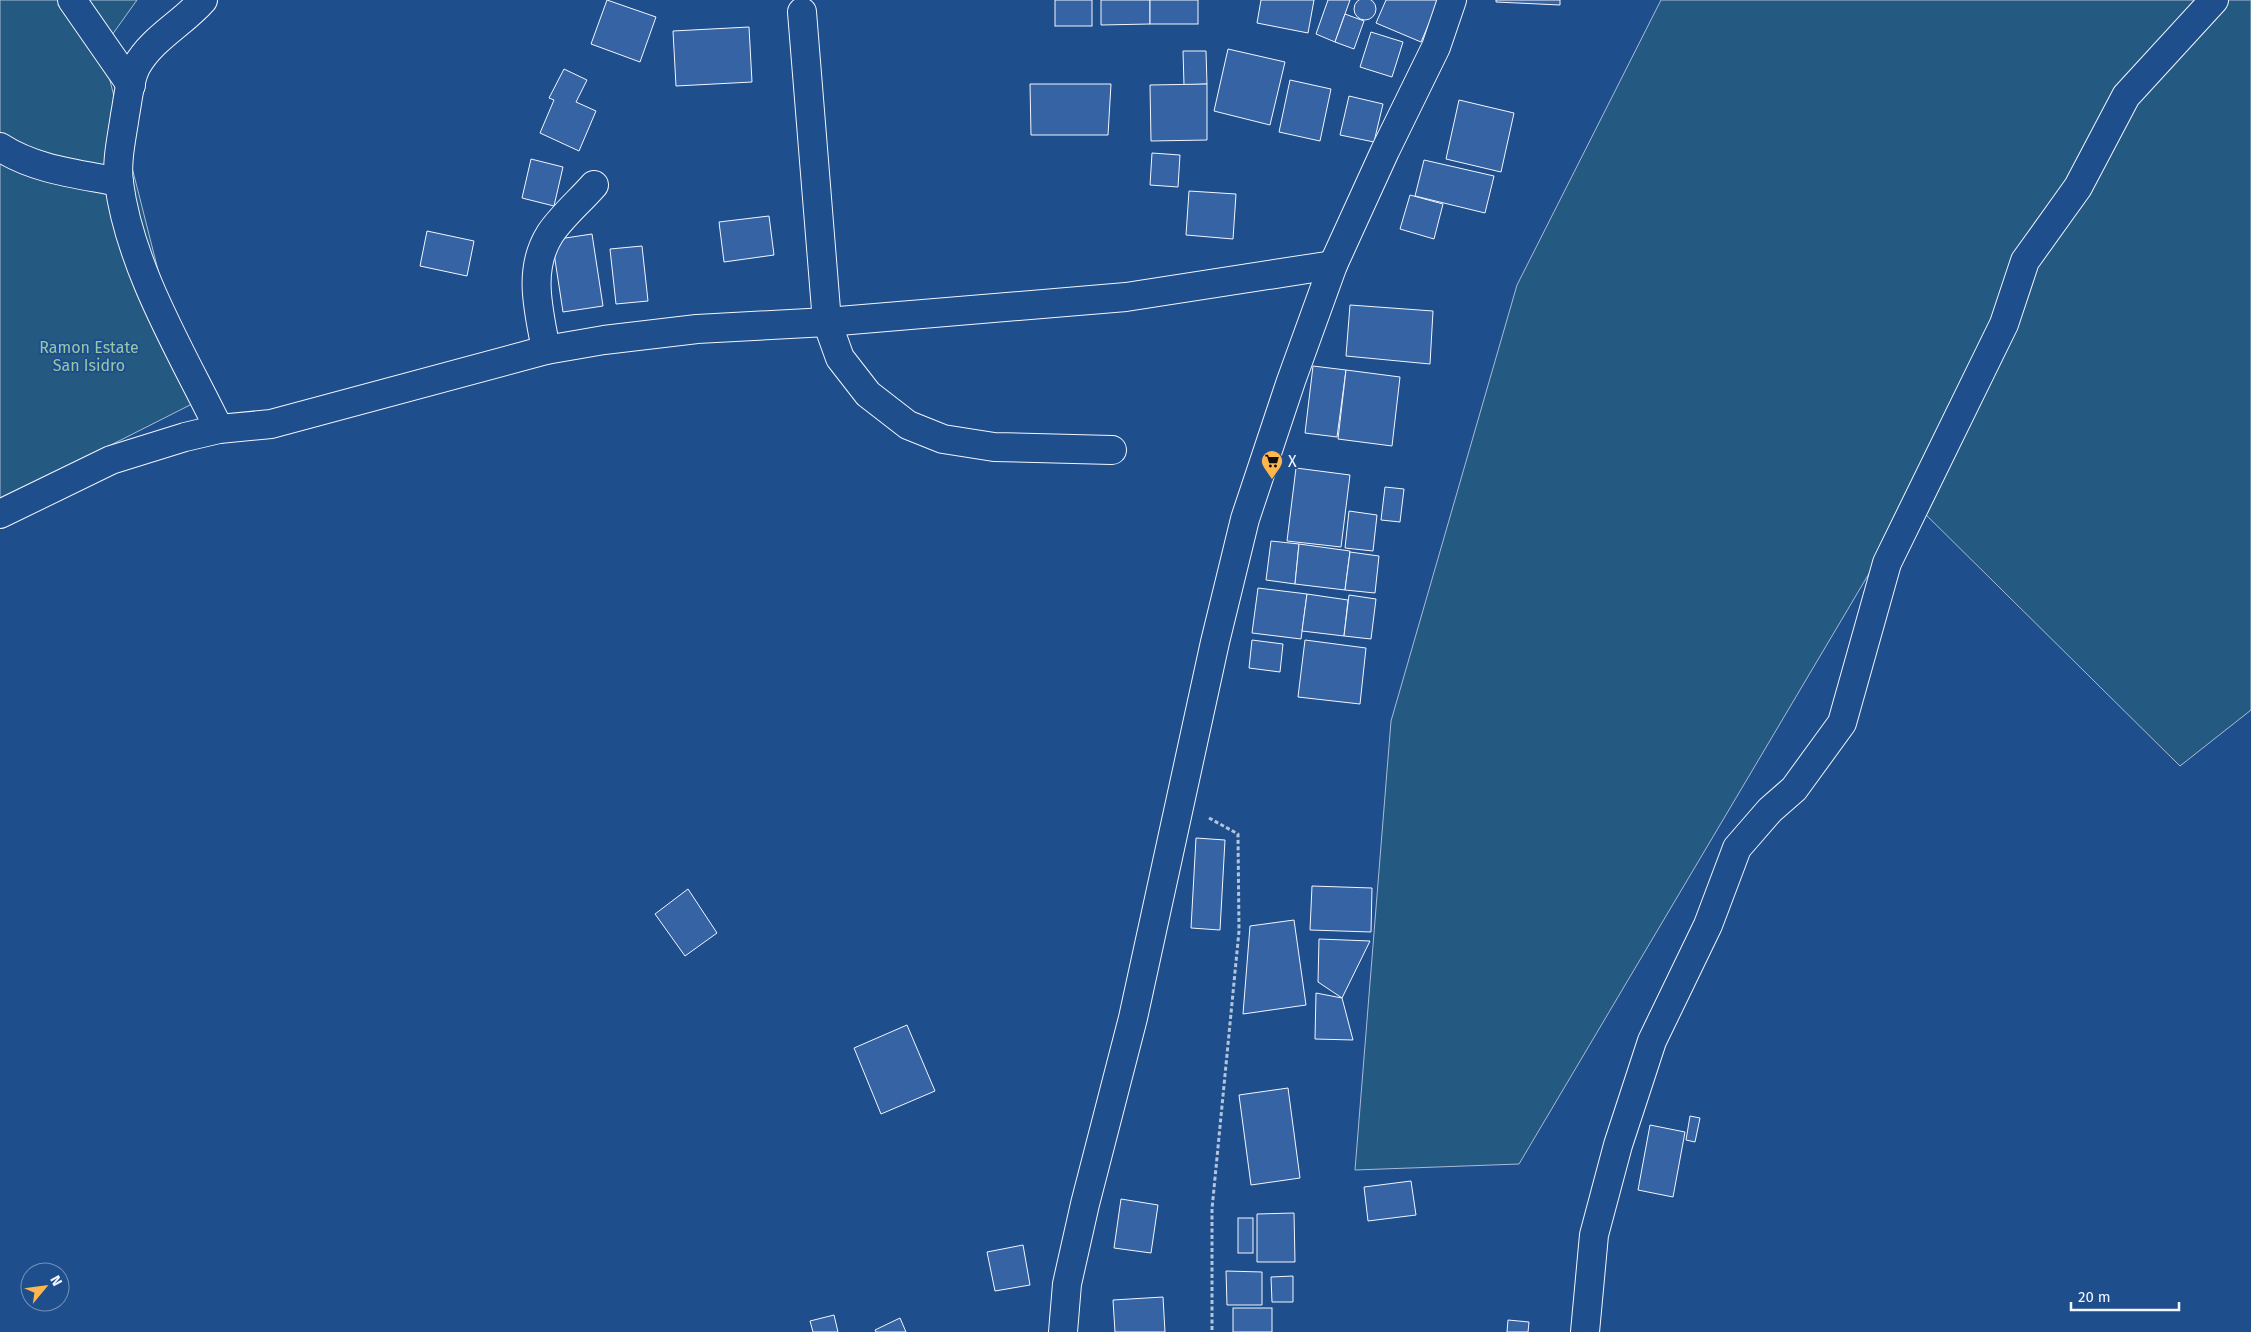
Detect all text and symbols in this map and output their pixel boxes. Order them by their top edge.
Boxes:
park label: Ramon Estate San Isidro [39,338,139,375]
supermarket icon: X [1260,449,1284,480]
place label: X [1288,452,1297,471]
north arrow [20,1262,70,1312]
text: N [46,1273,66,1289]
scale bar [2071,1280,2178,1312]
text: 20 m [2078,1288,2111,1306]

